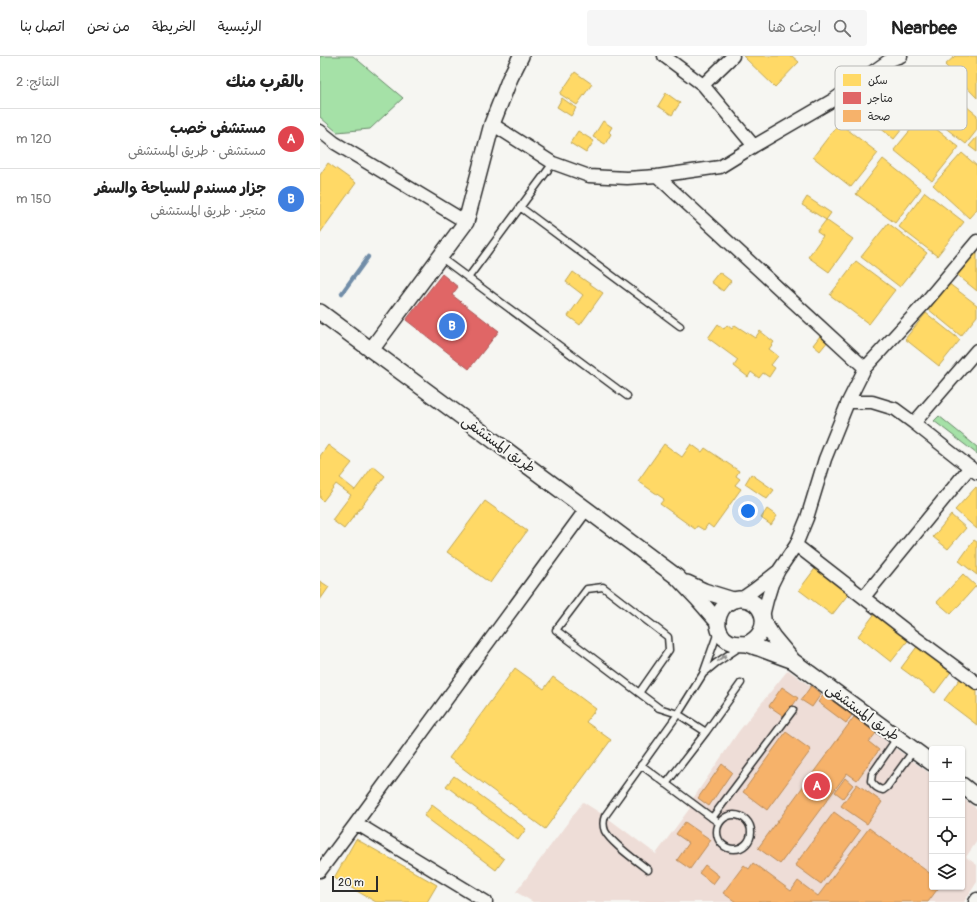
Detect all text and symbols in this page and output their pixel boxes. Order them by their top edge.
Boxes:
search box [587,10,867,46]
text: Nearbee [891,16,957,40]
icon: search [831,17,853,39]
text: اتصل بنا [20,18,65,35]
text: من نحن [87,18,130,35]
text: الخريطة [152,18,196,35]
text: الرئيسية [218,18,262,35]
text: ابحث هنا [768,18,821,37]
legend [835,66,967,130]
text: بالقرب منك [226,71,304,92]
text: النتائج: 2 [16,74,60,90]
text: سكن [868,74,888,87]
text: متاجر [867,92,893,105]
text: صحة [868,110,890,123]
text: مستشفى خصب [170,119,266,138]
text: 120 m [16,131,52,147]
text: A [287,131,295,147]
text: مستشفى · طريق المستشفى [128,143,266,159]
text: جزار مسندم للسياحة والسفر [95,179,266,198]
text: 150 m [16,191,51,207]
text: B [287,191,295,207]
text: متجر · طريق المستشفى [150,203,266,219]
pin: B [439,311,465,341]
street label: طريق المستشفى [459,412,539,477]
your location [738,501,758,521]
one-way arrow [717,654,728,662]
street label: طريق المستشفى [823,680,903,745]
map controls [929,746,965,890]
button: + [929,746,965,782]
pin: A [804,771,830,801]
button: − [929,782,965,818]
button: locate [929,818,965,854]
button: layers [929,854,965,890]
scale bar [332,874,378,893]
text: 20 m [338,876,364,889]

